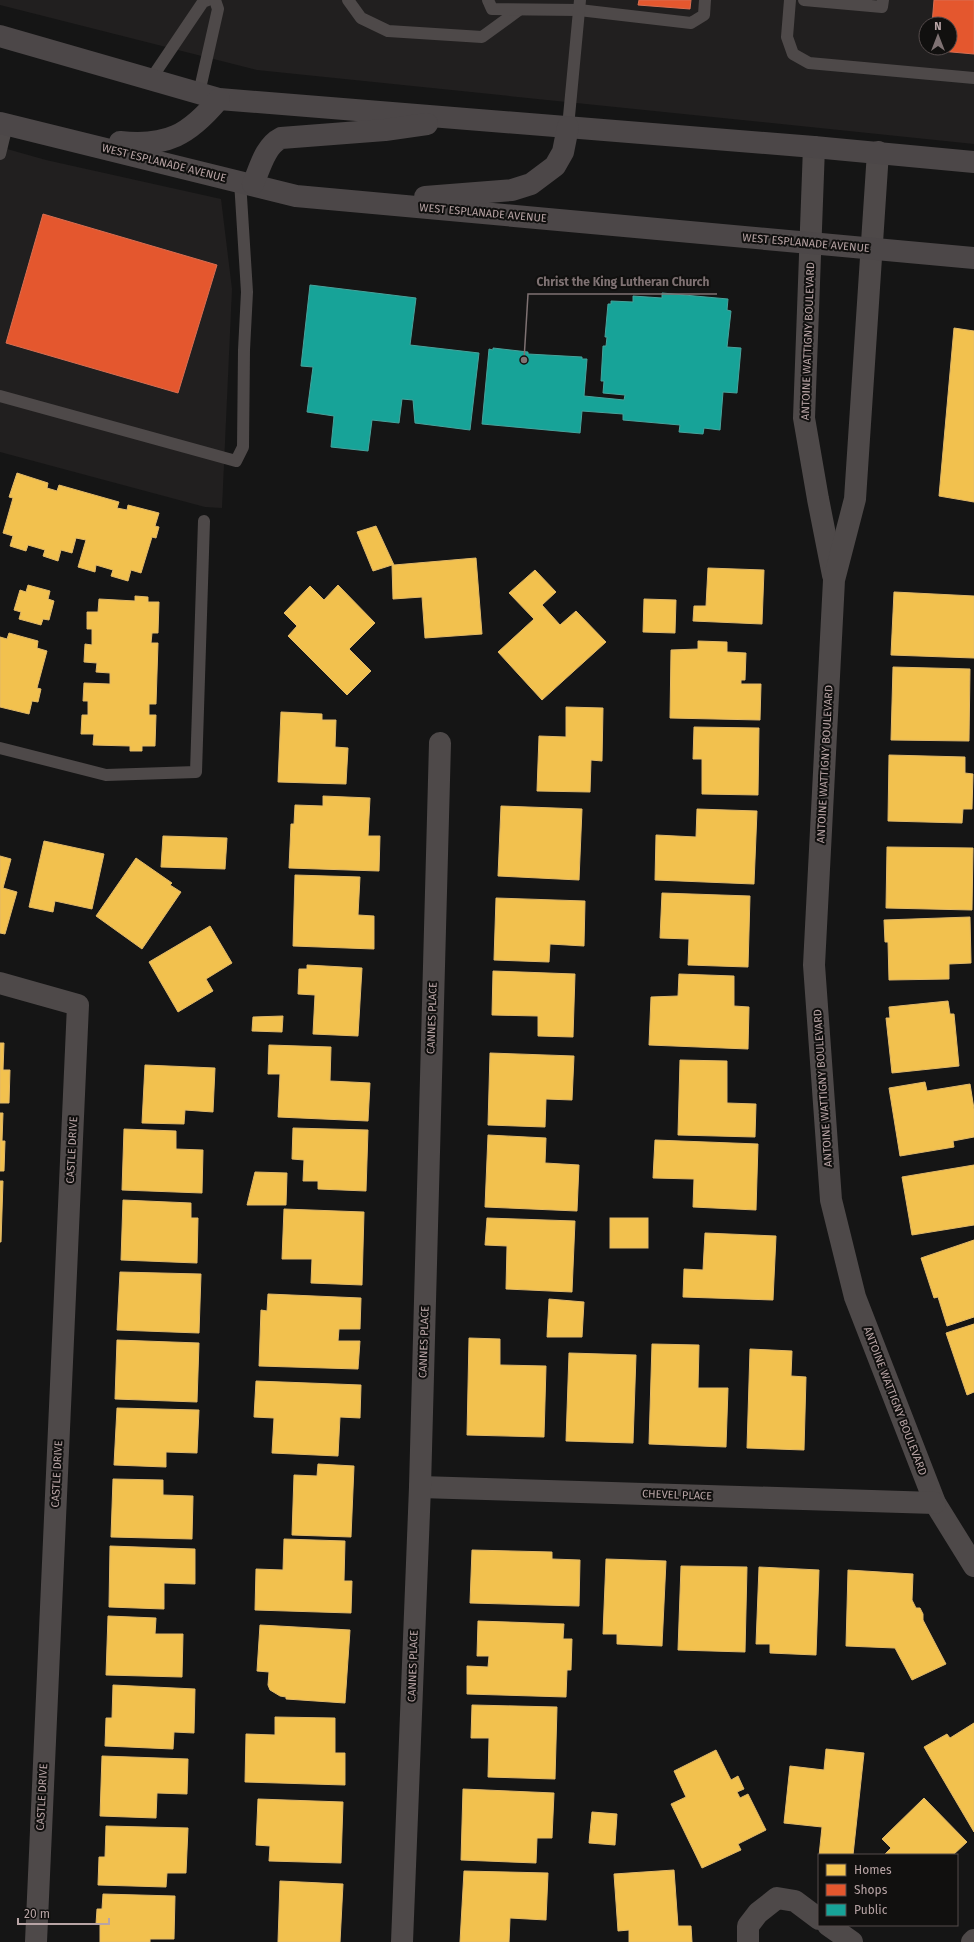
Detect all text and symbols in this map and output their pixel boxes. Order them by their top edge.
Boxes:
north arrow [918,16,958,56]
text: N [934,20,942,33]
street label: WEST ESPLANADE AVENUE [100,141,228,185]
street label: WEST ESPLANADE AVENUE [419,201,547,225]
street label: WEST ESPLANADE AVENUE [742,231,870,255]
street label: ANTOINE WATTIGNY BOULEVARD [799,262,817,420]
callout: Christ the King Lutheran Church [528,270,717,294]
text: Christ the King Lutheran Church [536,275,710,289]
street label: ANTOINE WATTIGNY BOULEVARD [814,685,836,843]
street label: CANNES PLACE [424,982,440,1054]
street label: ANTOINE WATTIGNY BOULEVARD [811,1009,835,1167]
street label: CASTLE DRIVE [64,1116,80,1184]
street label: CANNES PLACE [416,1306,432,1378]
street label: ANTOINE WATTIGNY BOULEVARD [861,1325,929,1477]
street label: CASTLE DRIVE [49,1440,65,1508]
street label: CHEVEL PLACE [642,1487,712,1503]
street label: CANNES PLACE [405,1630,421,1702]
street label: CASTLE DRIVE [34,1763,50,1831]
legend [818,1854,958,1926]
text: Homes [854,1863,892,1877]
text: Shops [854,1883,888,1897]
scale bar [18,1900,109,1926]
text: Public [854,1903,888,1917]
text: 20 m [24,1907,50,1921]

